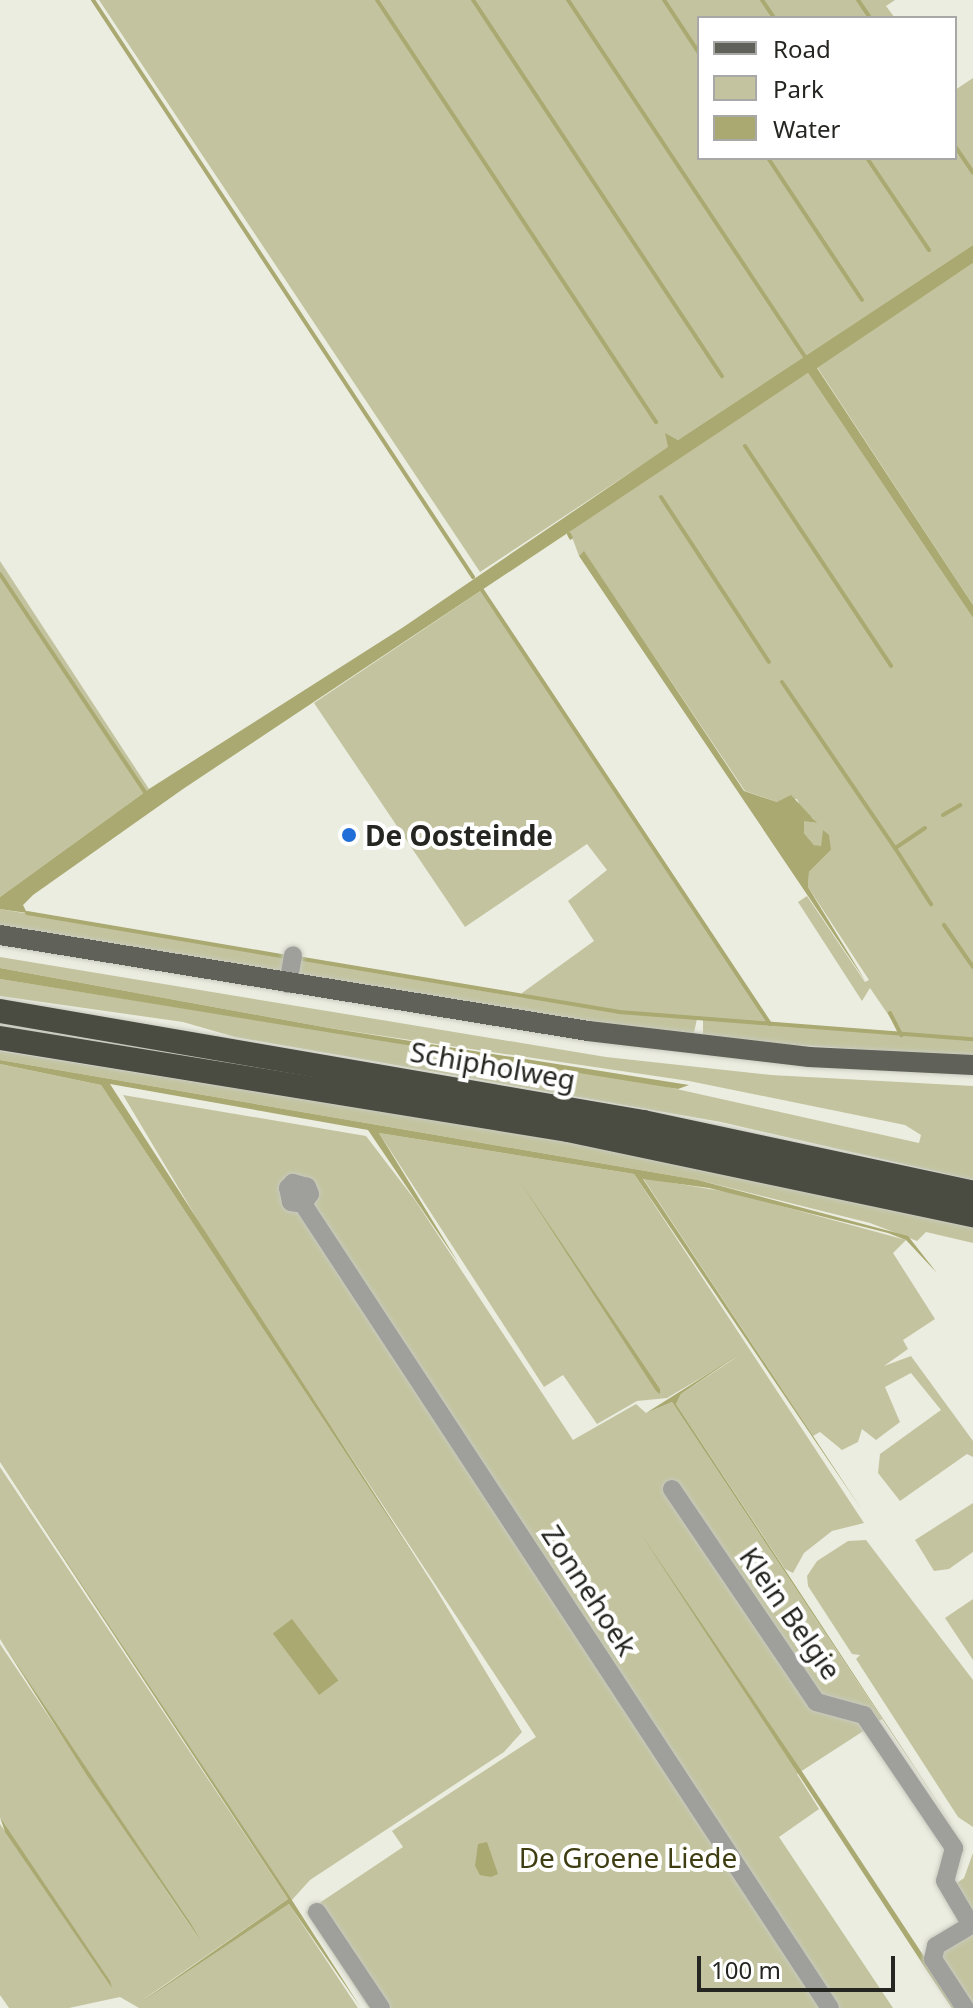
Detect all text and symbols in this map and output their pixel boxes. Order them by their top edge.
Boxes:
legend [697,16,957,160]
text: Road [773,32,831,65]
text: Park [773,72,824,105]
text: Water [773,112,840,145]
place label: De Oosteinde [365,818,553,852]
marker: De Oosteinde [340,826,358,844]
street label: Schipholweg [408,1034,578,1096]
street label: Zonnehoek [536,1519,644,1661]
street label: Klein Belgie [733,1540,849,1686]
park label: De Groene Liede [519,1840,737,1874]
scale bar [701,1940,899,1990]
text: 100 m [711,1953,781,1986]

